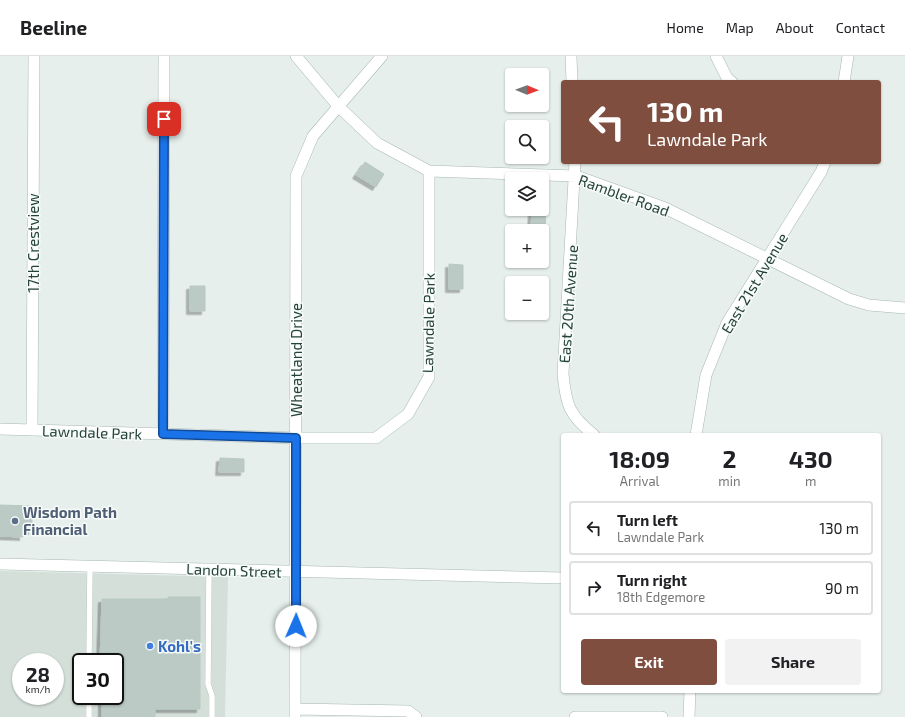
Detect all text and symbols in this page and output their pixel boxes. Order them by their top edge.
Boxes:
text: Beeline [20,16,87,39]
text: Home [667,19,704,36]
text: Map [726,19,754,36]
text: About [776,19,814,36]
text: Contact [836,19,885,36]
north arrow [505,68,549,112]
map controls [505,68,549,320]
text: 130 m [647,94,723,128]
icon: left [581,96,633,148]
pin [147,102,181,136]
icon: arrive [153,108,175,130]
button: search [505,120,549,164]
text: Lawndale Park [647,128,767,150]
street label: Rambler Road [576,170,672,220]
button: layers [505,172,549,216]
street label: 17th Crestview [24,193,42,293]
button: + [505,224,549,268]
street label: East 21st Avenue [717,229,791,337]
street label: East 20th Avenue [555,244,581,364]
street label: Lawndale Park [418,272,438,373]
button: − [505,276,549,320]
street label: Wheatland Drive [287,303,305,417]
street label: Lawndale Park [42,421,143,443]
text: 18:09 [609,444,670,473]
text: 2 [722,444,736,473]
text: 430 [789,444,833,473]
text: Arrival [620,473,659,489]
text: min [718,473,740,489]
text: m [805,473,816,489]
place label: Wisdom Path Financial [23,503,117,538]
text: Turn left [617,511,678,529]
marker: Wisdom Path Financial [10,516,20,526]
icon: left [583,517,605,539]
text: 130 m [819,519,859,537]
text: Lawndale Park [617,529,704,545]
street label: Landon Street [186,559,282,581]
text: Turn right [617,571,687,589]
icon: right [583,577,605,599]
text: 90 m [825,579,859,597]
text: 18th Edgemore [617,589,705,605]
position arrow [275,605,317,647]
place label: Kohl's [158,637,201,655]
button: Exit [581,639,717,685]
button: Share [725,639,861,685]
marker: Kohl's [145,641,155,651]
speed limit sign: 30 [72,653,124,705]
text: 28 [26,662,50,686]
text: km/h [26,683,50,695]

